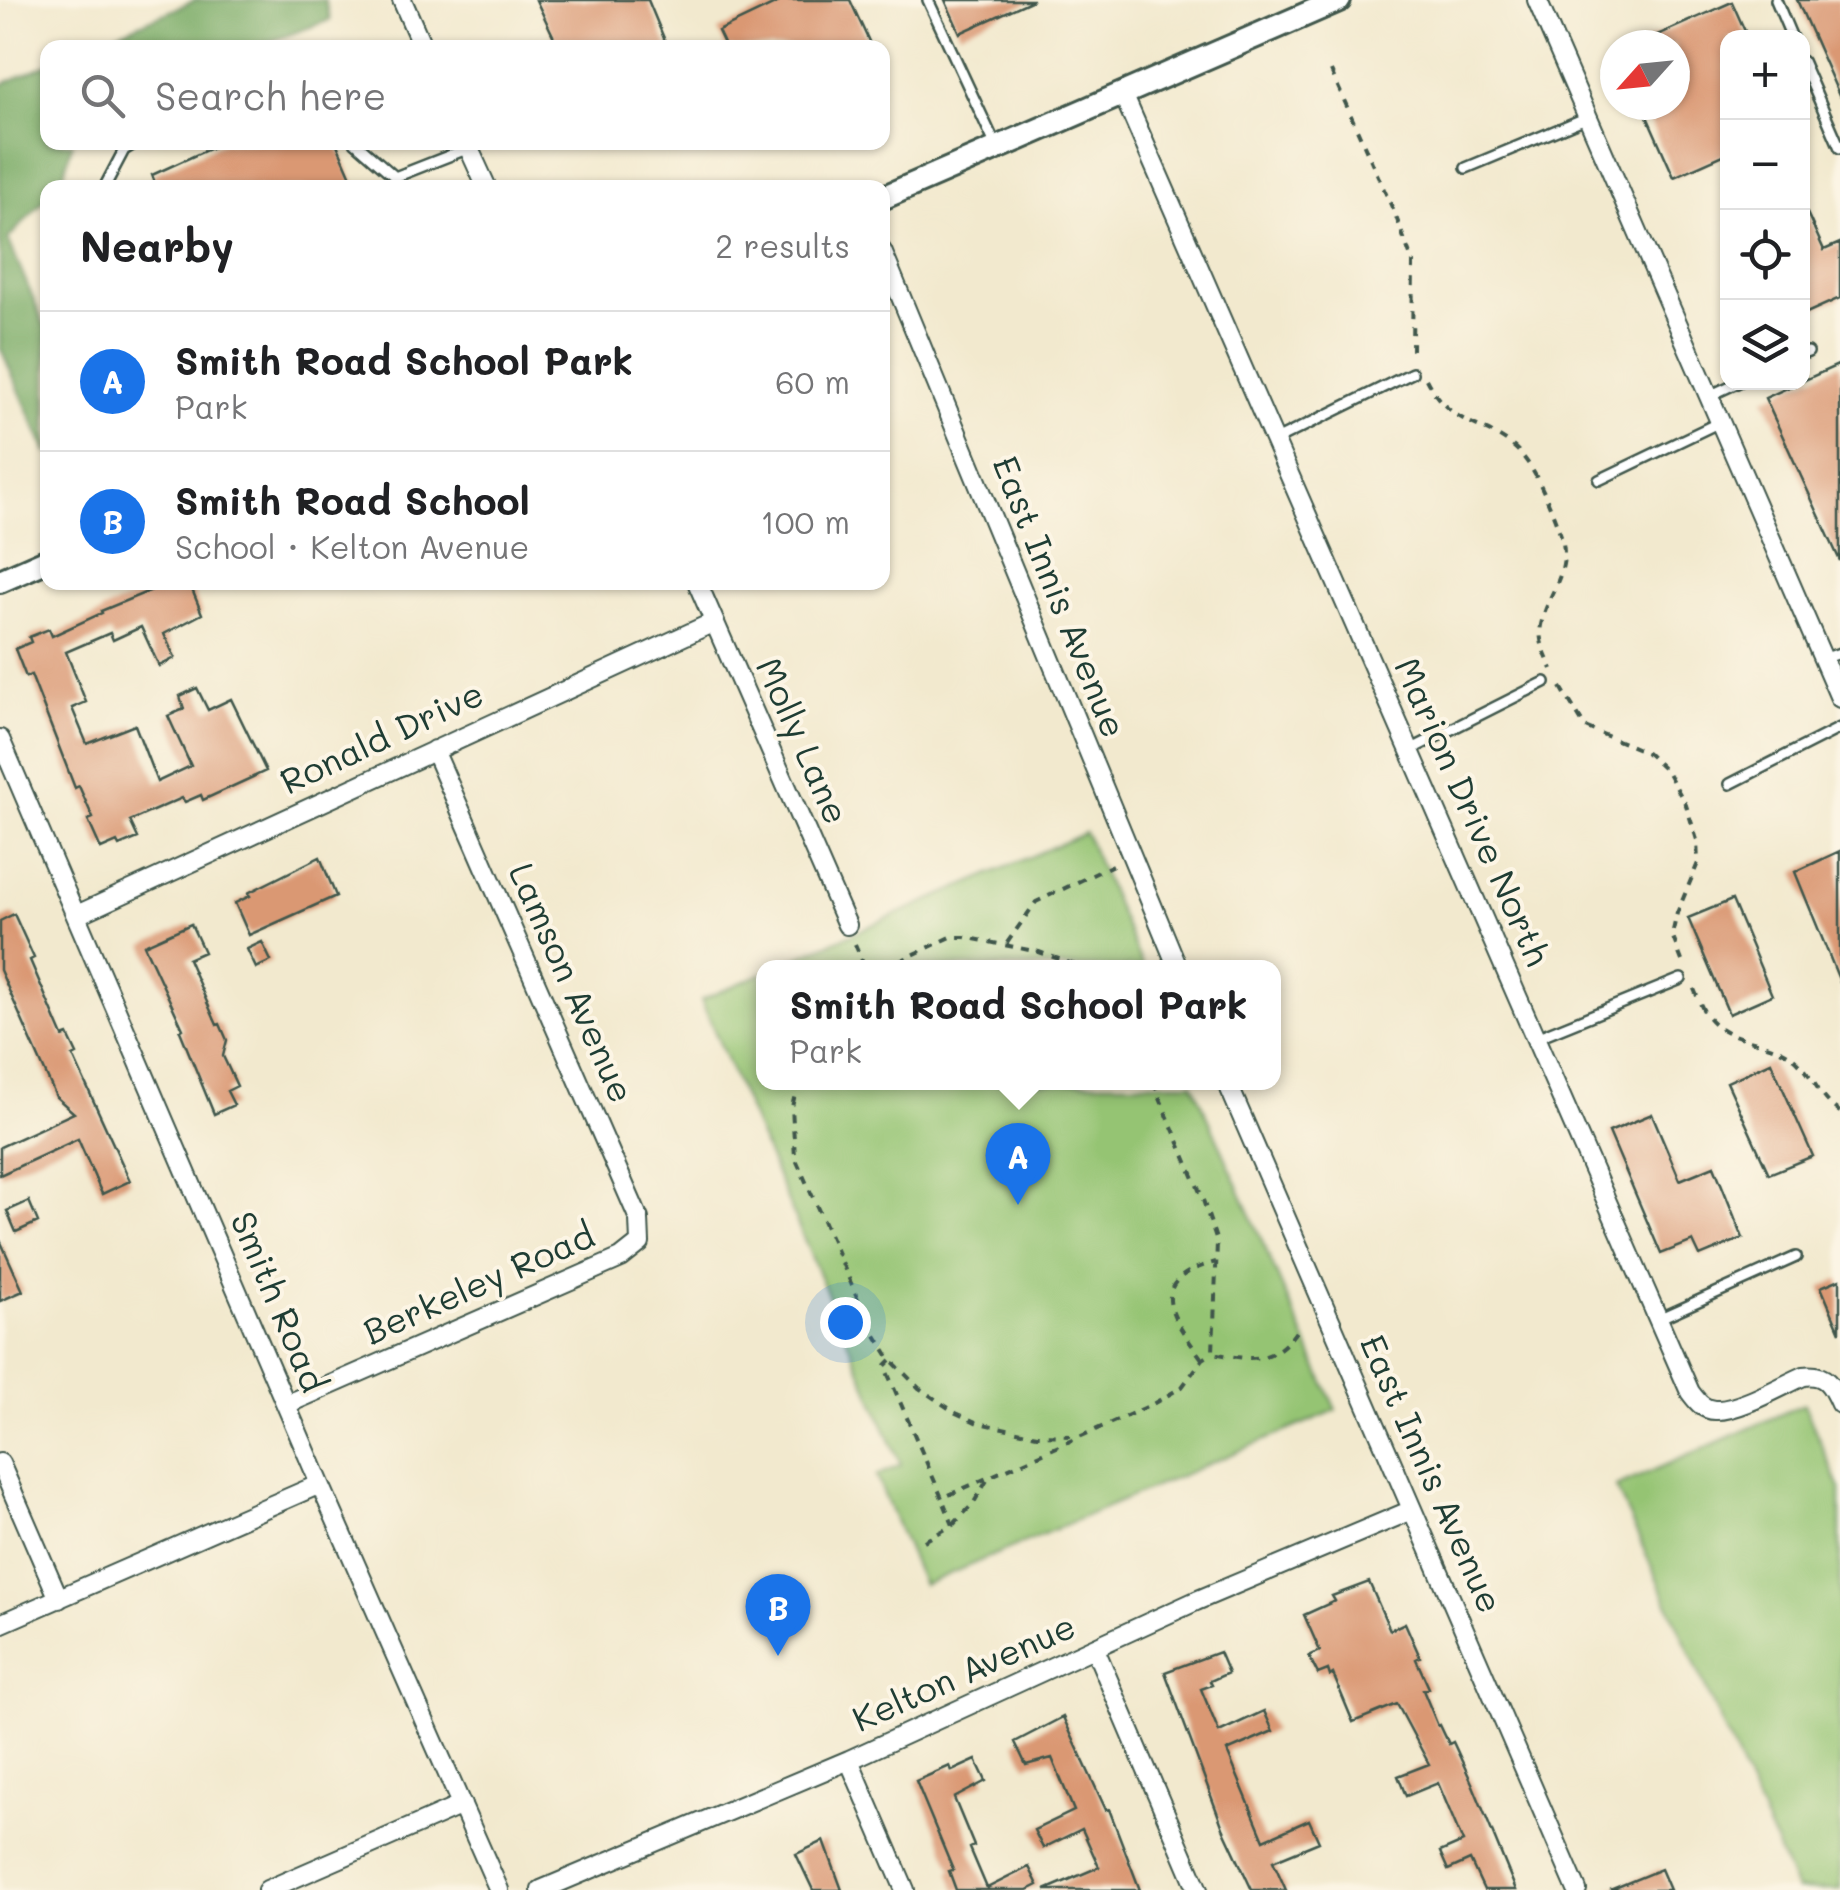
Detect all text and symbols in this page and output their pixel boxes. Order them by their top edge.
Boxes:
north arrow [1600,30,1690,120]
map controls [1720,30,1810,390]
button: + [1720,30,1810,120]
search box [40,40,890,150]
icon: search [75,68,130,123]
text: Search here [155,70,386,120]
button: − [1720,120,1810,210]
button: locate [1720,210,1810,300]
text: Nearby [80,218,234,273]
text: 2 results [715,224,850,266]
button: layers [1720,300,1810,390]
text: Smith Road School Park [175,335,633,385]
text: A [101,360,124,402]
text: 60 m [775,360,850,402]
text: Park [175,385,248,427]
street label: East Innis Avenue [983,449,1138,744]
text: Smith Road School [175,475,530,525]
text: B [102,500,123,542]
text: 100 m [760,500,850,542]
text: School · Kelton Avenue [175,525,529,567]
street label: Molly Lane [747,650,861,830]
street label: Marion Drive North [1385,650,1562,972]
street label: Ronald Drive [272,669,490,803]
street label: Lamson Avenue [499,855,646,1109]
popup [756,960,1281,1090]
text: Smith Road School Park [789,979,1248,1029]
text: Park [789,1029,862,1071]
pin: A [986,1122,1050,1205]
street label: Smith Road [221,1204,338,1399]
street label: Berkeley Road [355,1211,601,1354]
your location [820,1297,871,1348]
street label: East Innis Avenue [1351,1327,1515,1619]
pin: B [746,1574,810,1656]
street label: Kelton Avenue [844,1601,1082,1741]

